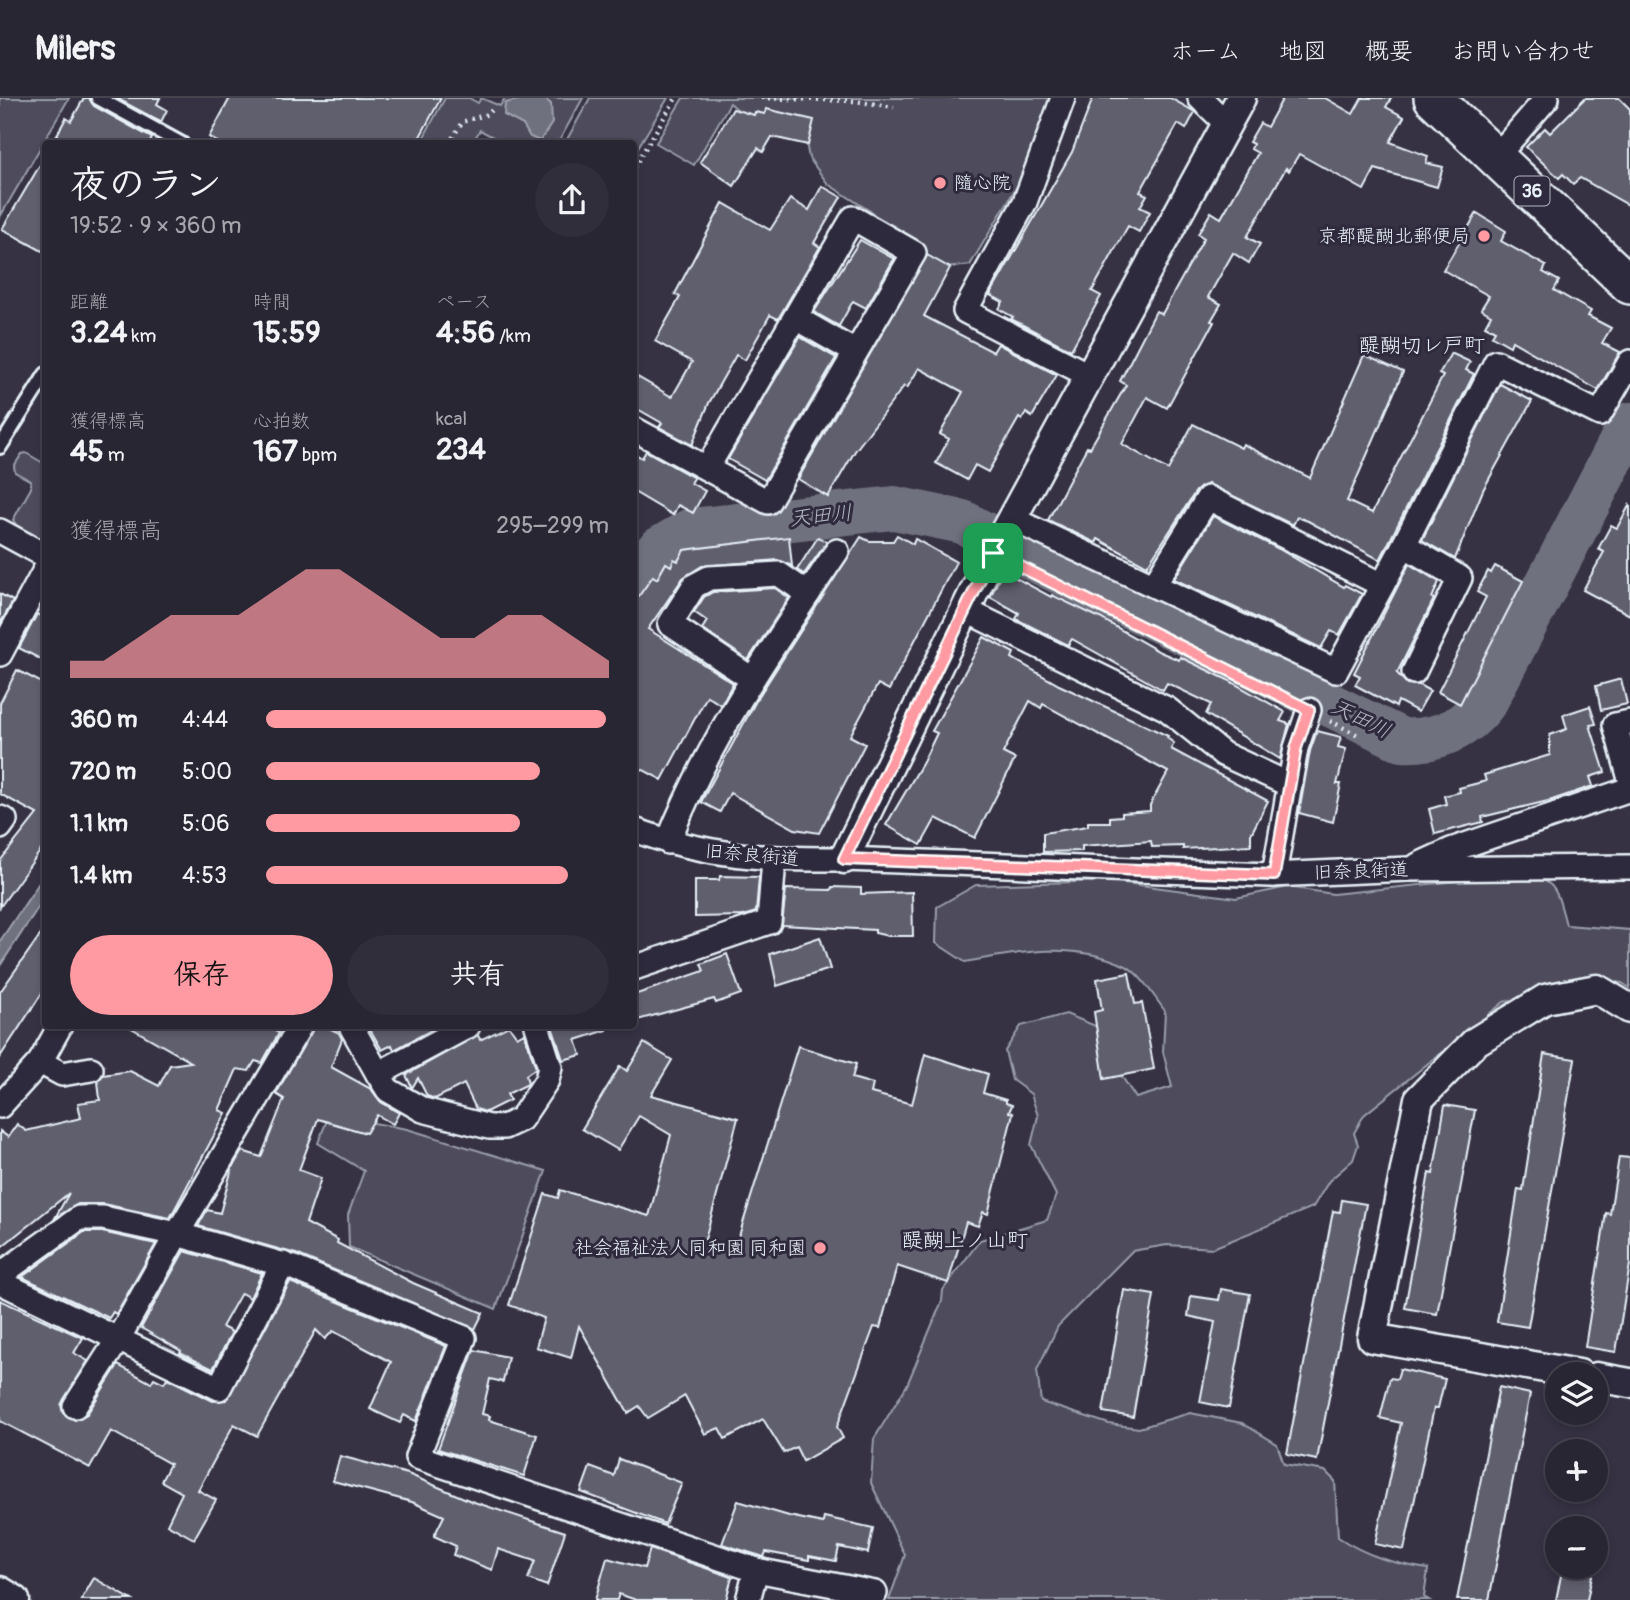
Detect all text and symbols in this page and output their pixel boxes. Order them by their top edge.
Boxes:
text: Milers [35,28,115,69]
text: ホーム [1170,37,1241,66]
text: 地図 [1279,37,1327,66]
text: 概要 [1365,37,1413,66]
text: お問い合わせ [1451,37,1595,66]
text: 夜のラン [70,161,222,209]
button: share [535,163,609,237]
place label: 隨心院 [954,171,1011,195]
marker: 隨心院 [932,175,948,191]
road number: 36 [1514,176,1550,206]
text: 19:52 · 9 × 360 m [70,211,242,240]
place label: 京都醍醐北郵便局 [1318,224,1470,248]
marker: 京都醍醐北郵便局 [1476,228,1492,244]
text: 距離 [70,290,108,314]
text: 時間 [253,290,291,314]
text: ペース [436,290,492,314]
text: 3.24 [70,314,127,351]
text: 15:59 [253,314,321,351]
text: 4:56 [436,314,495,351]
text: km [127,324,156,348]
text: /km [495,324,531,348]
district label: 醍醐切レ戸町 [1359,332,1485,359]
text: kcal [436,407,467,431]
text: 獲得標高 [70,409,146,433]
text: 心拍数 [253,409,310,433]
text: 234 [436,431,486,468]
text: 45 [70,433,104,470]
text: 167 [253,433,298,470]
text: m [104,443,125,467]
text: bpm [298,443,337,467]
water label: 天田川 [788,499,854,533]
text: 295–299 m [496,511,609,540]
text: 獲得標高 [70,516,162,545]
pin [963,523,1023,583]
icon: arrive [974,534,1012,572]
water label: 天田川 [1327,693,1395,745]
text: 360 m [70,705,137,734]
text: 4:44 [182,705,228,734]
text: 720 m [70,757,136,786]
text: 5:00 [182,757,232,786]
text: 1.1 km [70,809,128,838]
text: 5:06 [182,809,230,838]
street label: 旧奈良街道 [704,839,800,871]
street label: 旧奈良街道 [1313,857,1409,885]
text: 1.4 km [70,861,132,890]
text: 4:53 [182,861,227,890]
button: 保存 [70,935,333,1015]
button: 共有 [347,935,609,1015]
district label: 醍醐上ノ山町 [902,1227,1028,1254]
place label: 社会福祉法人同和園 同和園 [574,1236,806,1260]
marker: 社会福祉法人同和園 同和園 [812,1240,828,1256]
map controls [1545,1362,1608,1579]
button: layers [1545,1362,1608,1425]
button: + [1545,1439,1608,1502]
button: − [1545,1516,1608,1579]

